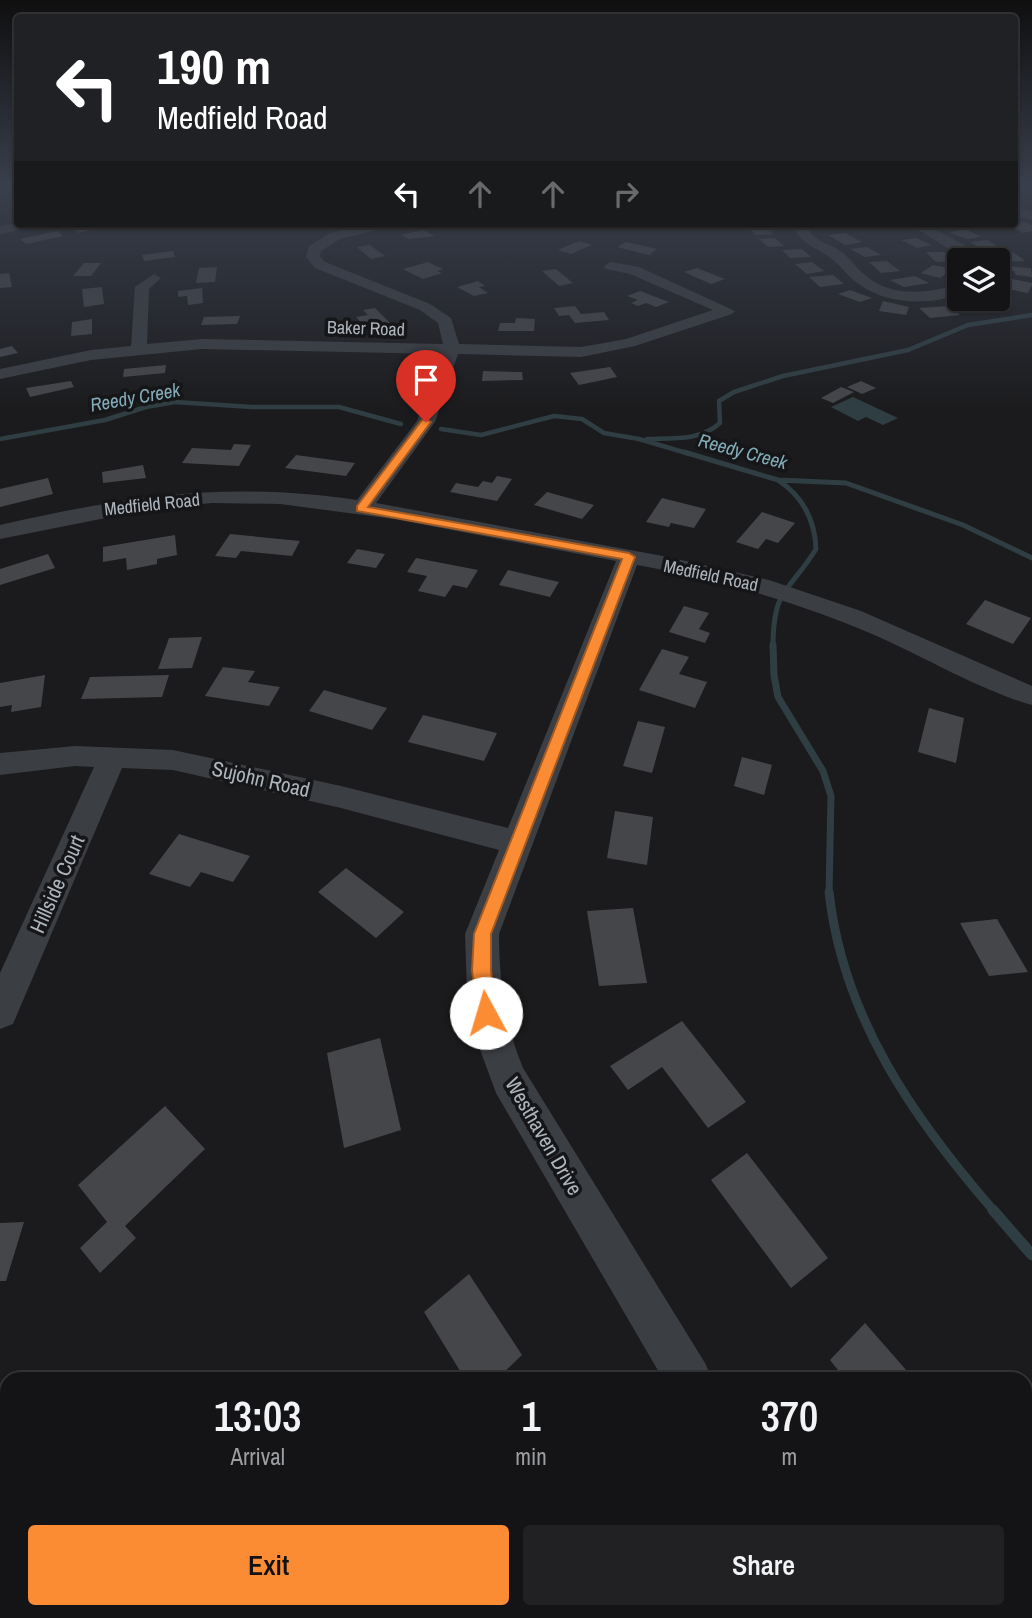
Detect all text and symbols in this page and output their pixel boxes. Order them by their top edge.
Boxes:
text: 190 m [157,33,271,99]
icon: left [42,42,133,133]
text: Medfield Road [157,96,328,139]
icon: left [388,175,426,213]
icon: ahead [461,175,499,213]
icon: ahead [534,175,572,213]
icon: right [607,175,645,213]
map controls [947,248,1010,311]
button: layers [947,248,1010,311]
street label: Baker Road [327,314,405,342]
pin [396,350,456,422]
icon: arrive [407,361,445,399]
water label: Reedy Creek [88,376,183,418]
water label: Reedy Creek [696,427,791,476]
street label: Medfield Road [103,487,201,521]
street label: Medfield Road [661,553,761,597]
street label: Sujohn Road [209,754,313,804]
street label: Hillside Court [23,830,92,938]
position arrow [449,976,523,1050]
street label: Westhaven Drive [498,1072,590,1200]
text: 13:03 [214,1388,301,1444]
text: 1 [521,1388,541,1444]
text: 370 [761,1388,818,1444]
text: Arrival [230,1441,285,1472]
text: min [515,1441,547,1472]
text: m [782,1441,797,1472]
button: Exit [28,1525,509,1605]
button: Share [523,1525,1004,1605]

